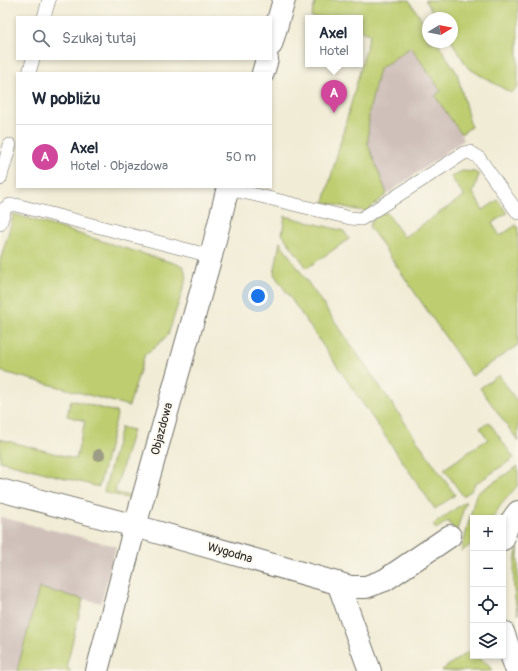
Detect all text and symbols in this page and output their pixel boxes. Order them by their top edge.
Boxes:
north arrow [422,12,458,48]
popup [305,15,363,67]
search box [16,16,272,60]
text: Axel [319,24,347,43]
icon: search [30,27,52,49]
text: Szukaj tutaj [62,29,136,48]
text: Hotel [319,43,349,59]
pin: A [321,80,347,113]
text: W pobliżu [32,88,100,109]
text: Axel [70,139,98,158]
text: A [41,149,49,165]
text: 50 m [226,149,256,165]
text: Hotel · Objazdowa [70,158,168,174]
your location [248,286,268,306]
street label: Objazdowa [148,401,176,457]
map controls [470,515,506,659]
button: + [470,515,506,551]
street label: Wygodna [206,539,255,567]
button: − [470,551,506,587]
button: locate [470,587,506,623]
button: layers [470,623,506,659]

